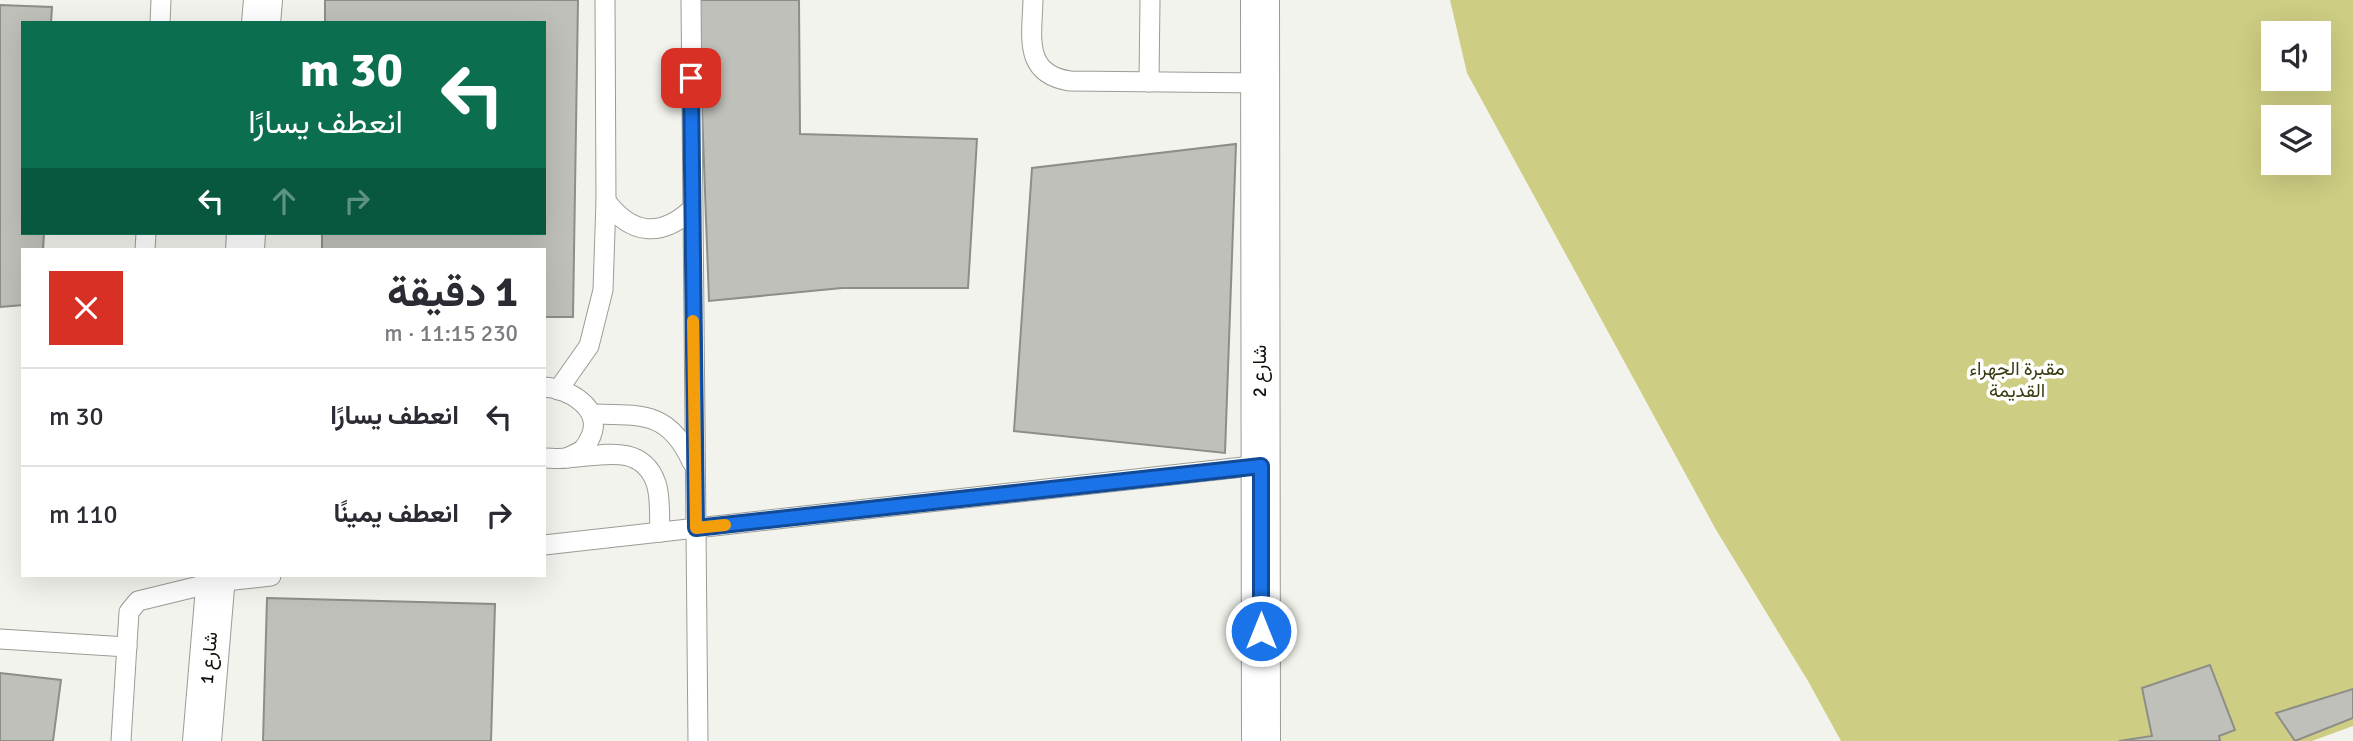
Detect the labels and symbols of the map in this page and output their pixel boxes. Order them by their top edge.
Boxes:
pin [661,48,721,108]
street label: شارع 2 [1248,345,1272,397]
park label: مقبرة الجهراء القديمة [1969,357,2065,403]
position arrow [1224,594,1298,668]
street label: شارع 1 [195,631,223,685]

